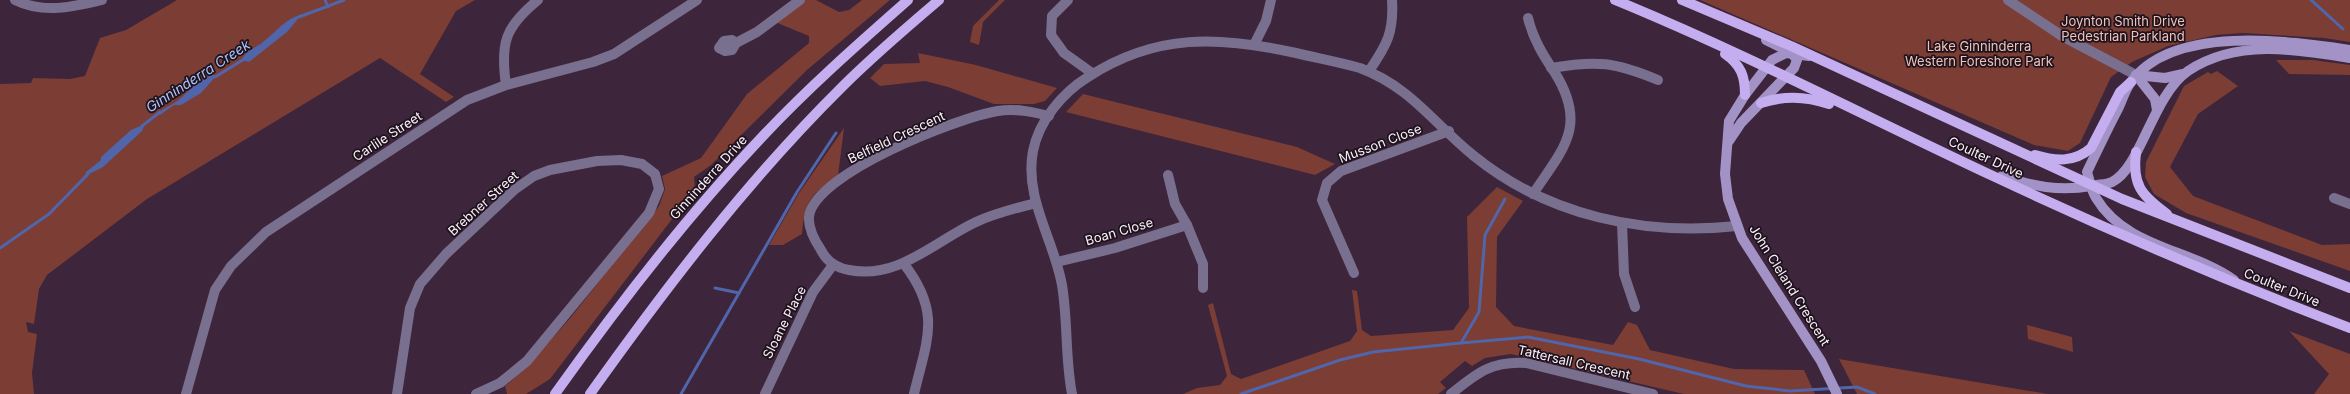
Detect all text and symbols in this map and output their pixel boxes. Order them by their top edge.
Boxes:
park label: Joynton Smith Drive Pedestrian Parkland [2061,13,2185,44]
water label: Ginninderra Creek [142,35,253,116]
park label: Lake Ginninderra Western Foreshore Park [1905,38,2053,69]
street label: Carlile Street [349,108,425,164]
street label: Belfield Crescent [845,108,947,166]
street label: Musson Close [1336,120,1424,166]
street label: Ginninderra Drive [666,132,750,222]
street label: Coulter Drive [1946,133,2026,181]
street label: Brebner Street [444,167,522,239]
street label: Boan Close [1083,214,1155,248]
street label: John Cleland Crescent [1746,221,1834,349]
street label: Coulter Drive [2242,264,2322,310]
street label: Sloane Place [759,283,809,361]
street label: Tattersall Crescent [1516,341,1632,383]

